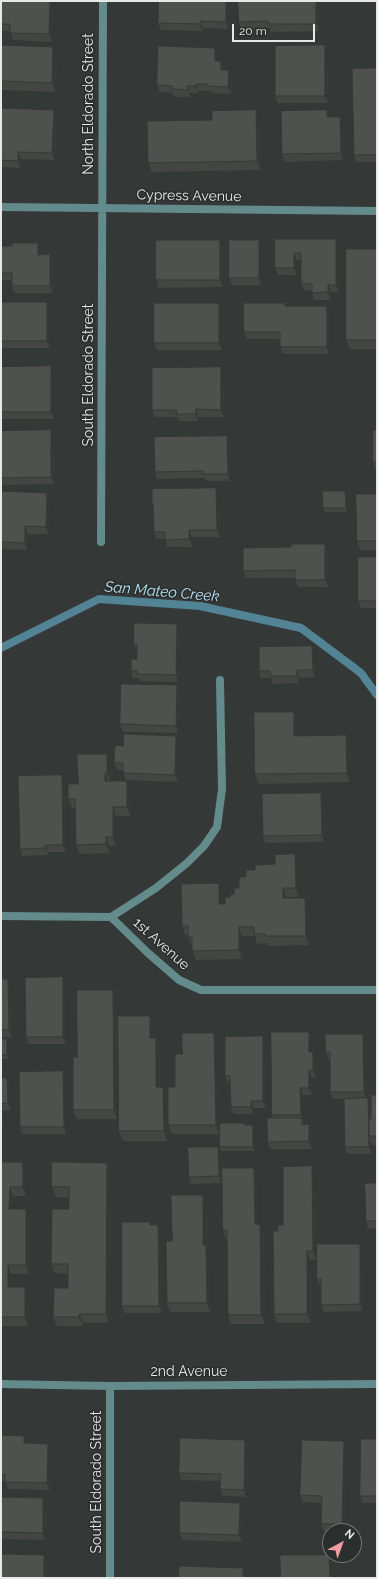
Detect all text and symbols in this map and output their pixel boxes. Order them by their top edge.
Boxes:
scale bar [234,16,317,42]
text: 20 m [239,24,267,38]
street label: North Eldorado Street [81,33,97,175]
street label: Cypress Avenue [136,187,242,205]
street label: South Eldorado Street [81,304,97,446]
water label: San Mateo Creek [104,578,220,606]
street label: 1st Avenue [129,914,193,974]
street label: 2nd Avenue [151,1364,227,1380]
street label: South Eldorado Street [89,1411,105,1553]
north arrow [322,1523,362,1563]
text: N [342,1527,357,1542]

